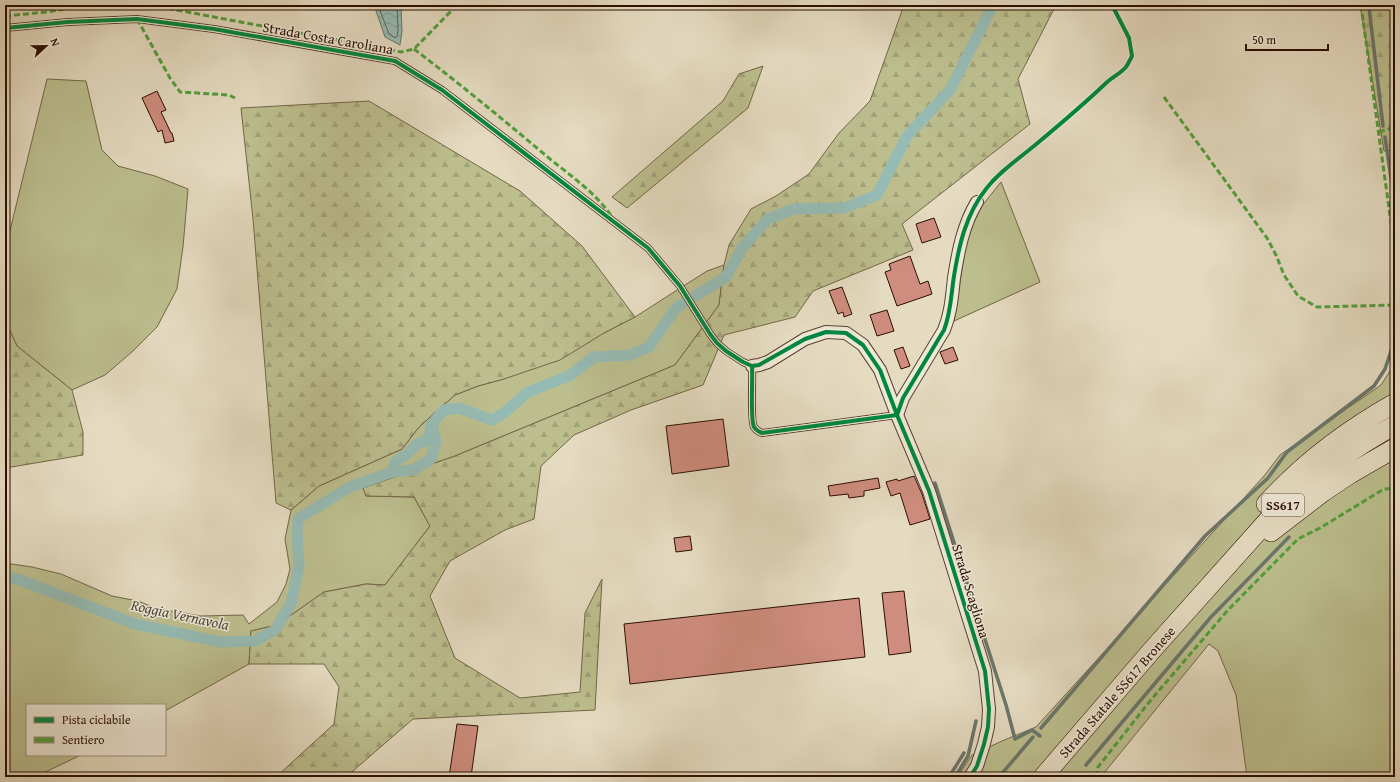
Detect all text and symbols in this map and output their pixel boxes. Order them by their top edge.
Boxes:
street label: Strada Costa Caroliana [261,17,395,59]
north arrow [26,26,66,66]
scale bar [1246,26,1328,52]
text: 50 m [1252,31,1276,48]
text: N [46,36,64,49]
road number: SS617 [1262,494,1304,516]
street label: Strada Scagliona [947,542,995,641]
water label: Roggia Vernavola [128,594,231,635]
street label: Strada Statale SS617 Bronese [1054,621,1180,762]
legend [26,704,166,756]
text: Pista ciclabile [62,711,131,728]
text: Sentiero [62,731,104,748]

